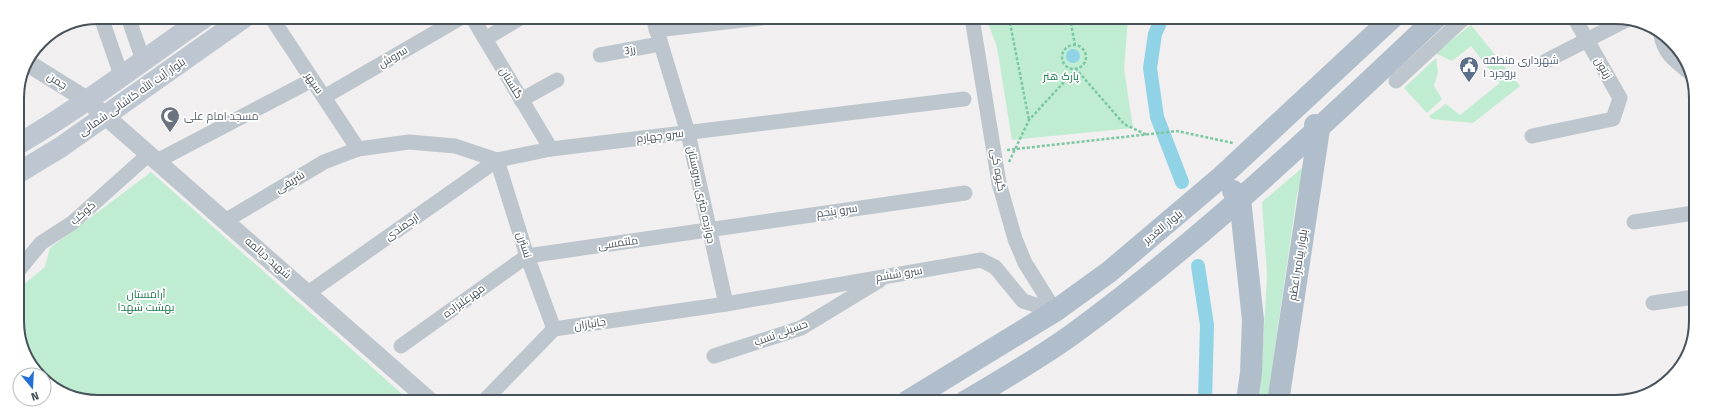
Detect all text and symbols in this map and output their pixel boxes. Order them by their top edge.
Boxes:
street label: سروش [376,43,410,71]
street label: رز3 [623,43,637,57]
street label: بلوار آیت الله کاشانی شمالی [75,54,188,139]
place label: شهرداری منطقه ۱ بروجرد [1483,54,1559,80]
public building icon: شهرداری منطقه ۱ بروجرد [1458,55,1480,83]
street label: زیتون [1592,55,1614,81]
street label: گلستان [497,65,525,101]
street label: سپهر [302,69,326,96]
street label: چمن [45,70,69,92]
park label: پارک هنر [1042,70,1079,83]
mosque icon: مسجد امام علی [159,105,181,133]
place label: مسجد امام علی [184,110,259,124]
street label: سرو چهارم [636,127,684,146]
street label: دوازده متری سروستان [684,145,718,245]
street label: گیوه کی [988,148,1008,192]
street label: شریفی [273,168,307,196]
street label: کوکب [68,198,98,227]
street label: سرو پنجم [816,202,858,221]
street label: بلوار الغدیر [1140,207,1185,247]
street label: ارجمندی [383,211,421,243]
street label: بلوار پیامبر اعظم [1286,228,1311,302]
street label: نسترن [514,231,534,260]
street label: شهید دیالمه [242,234,294,282]
street label: ملتمسی [597,234,639,252]
street label: سرو ششم [875,264,923,285]
street label: مهرعلیزاده [440,281,488,321]
park label: آرامستان بهشت شهدا [118,288,174,314]
street label: جانبازان [573,315,607,333]
street label: حسینی نسب [752,317,810,349]
north arrow [12,367,52,407]
text: N [29,389,40,403]

